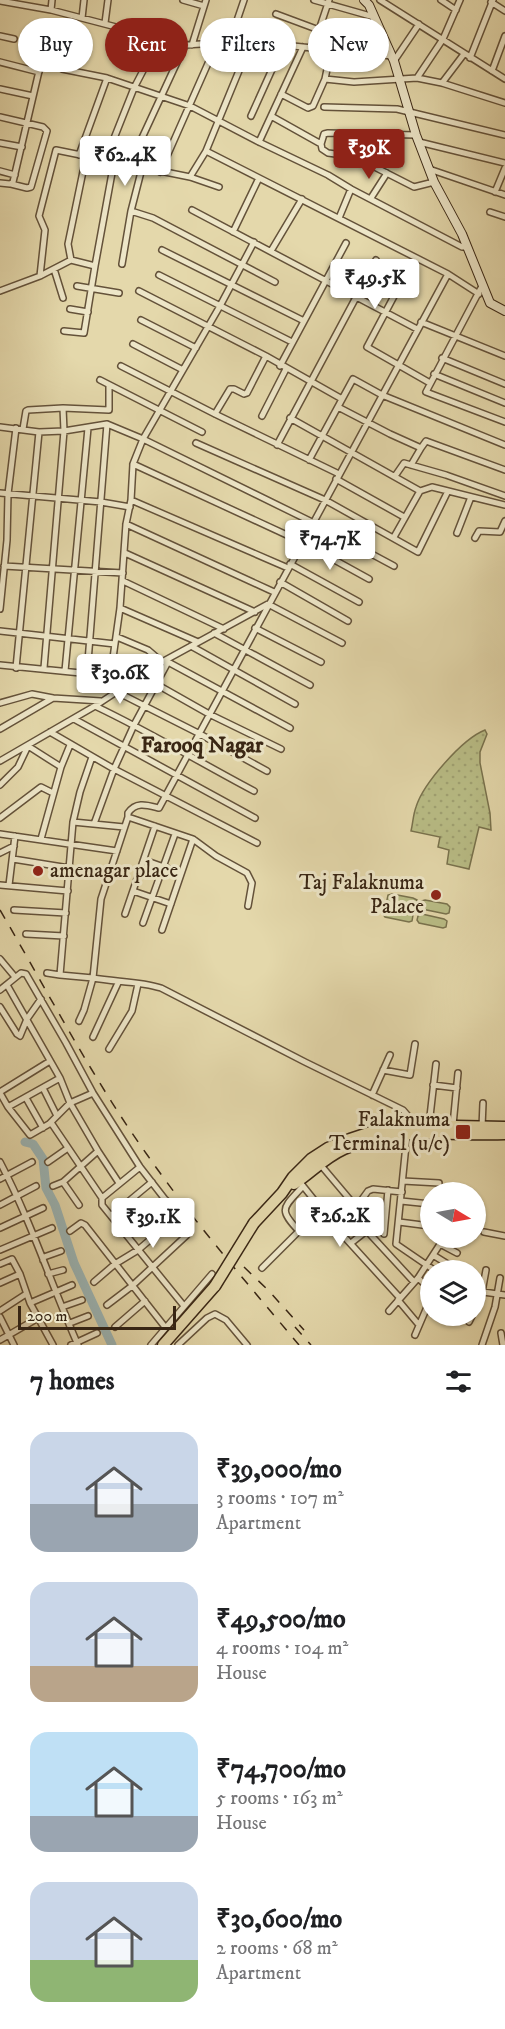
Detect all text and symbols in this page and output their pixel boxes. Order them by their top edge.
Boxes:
chip: Buy [18,18,93,72]
chip: Rent [105,18,188,72]
chip: Filters [200,18,296,72]
chip: New [308,18,389,72]
pin: ₹39K [333,129,405,180]
pin: ₹62.4K [76,136,174,187]
text: ₹39K [348,136,390,161]
text: ₹62.4K [94,143,156,168]
pin: ₹49.5K [326,259,424,310]
text: ₹49.5K [344,266,406,291]
pin: ₹74.7K [281,520,379,571]
text: ₹74.7K [299,527,361,552]
pin: ₹30.6K [71,654,169,705]
text: ₹30.6K [91,661,149,686]
district label: Farooq Nagar [141,732,264,759]
place label: amenagar place [50,858,178,884]
marker: amenagar place [31,864,45,878]
place label: Taj Falaknuma Palace [299,870,424,920]
marker: Taj Falaknuma Palace [429,888,443,902]
place label: Falaknuma Terminal (u/c) [329,1107,450,1157]
marker: Falaknuma Terminal (u/c) [454,1123,472,1141]
north arrow [420,1182,486,1248]
map controls [420,1182,486,1326]
pin: ₹26.2K [291,1197,389,1248]
pin: ₹39.1K [104,1198,202,1249]
text: ₹26.2K [310,1204,370,1229]
text: ₹39.1K [125,1205,181,1230]
button: layers [420,1260,486,1326]
scale bar [18,1303,176,1330]
text: 200 m [27,1306,68,1326]
text: 7 homes [30,1365,114,1398]
icon: filters [442,1365,475,1398]
text: ₹39,000/mo [216,1453,342,1486]
icon: home [78,1456,150,1528]
text: 3 rooms · 107 m² [216,1486,344,1511]
text: Apartment [216,1511,301,1536]
text: ₹49,500/mo [216,1603,346,1636]
icon: home [78,1606,150,1678]
text: 4 rooms · 104 m² [216,1636,348,1661]
text: House [216,1661,267,1686]
text: ₹74,700/mo [216,1753,346,1786]
icon: home [78,1756,150,1828]
text: 5 rooms · 163 m² [216,1786,343,1811]
text: House [216,1811,267,1836]
text: ₹30,600/mo [216,1903,342,1936]
icon: home [78,1906,150,1978]
text: 2 rooms · 68 m² [216,1936,338,1961]
text: Apartment [216,1961,301,1986]

